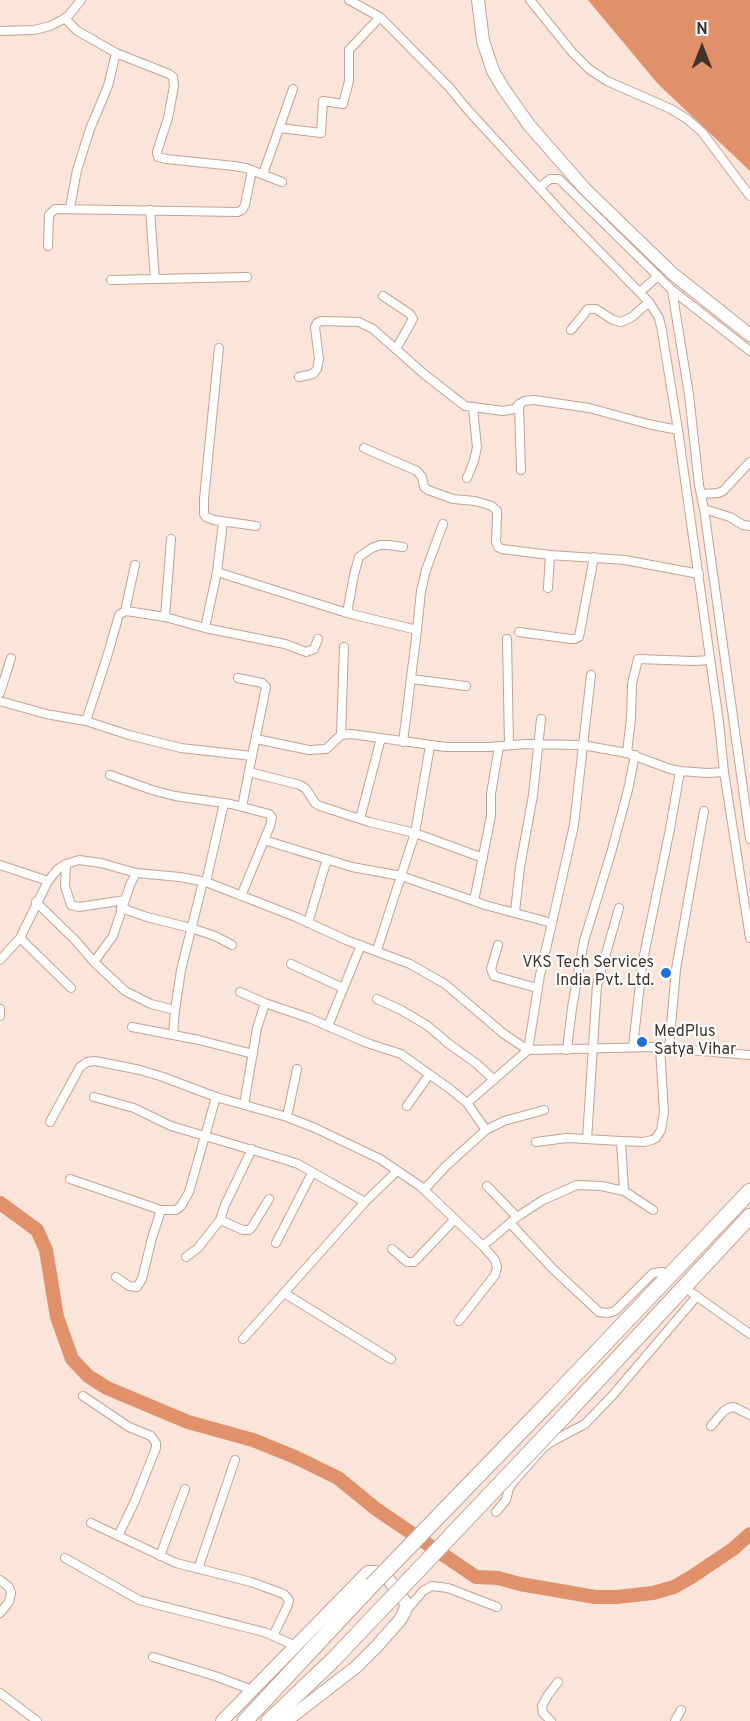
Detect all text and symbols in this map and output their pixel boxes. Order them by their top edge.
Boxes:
north arrow [672,18,732,78]
text: N [696,20,708,40]
place label: VKS Tech Services India Pvt. Ltd. [522,954,654,992]
marker: VKS Tech Services India Pvt. Ltd. [659,966,673,980]
place label: MedPlus Satya Vihar [654,1023,736,1061]
marker: MedPlus Satya Vihar [635,1035,649,1049]

